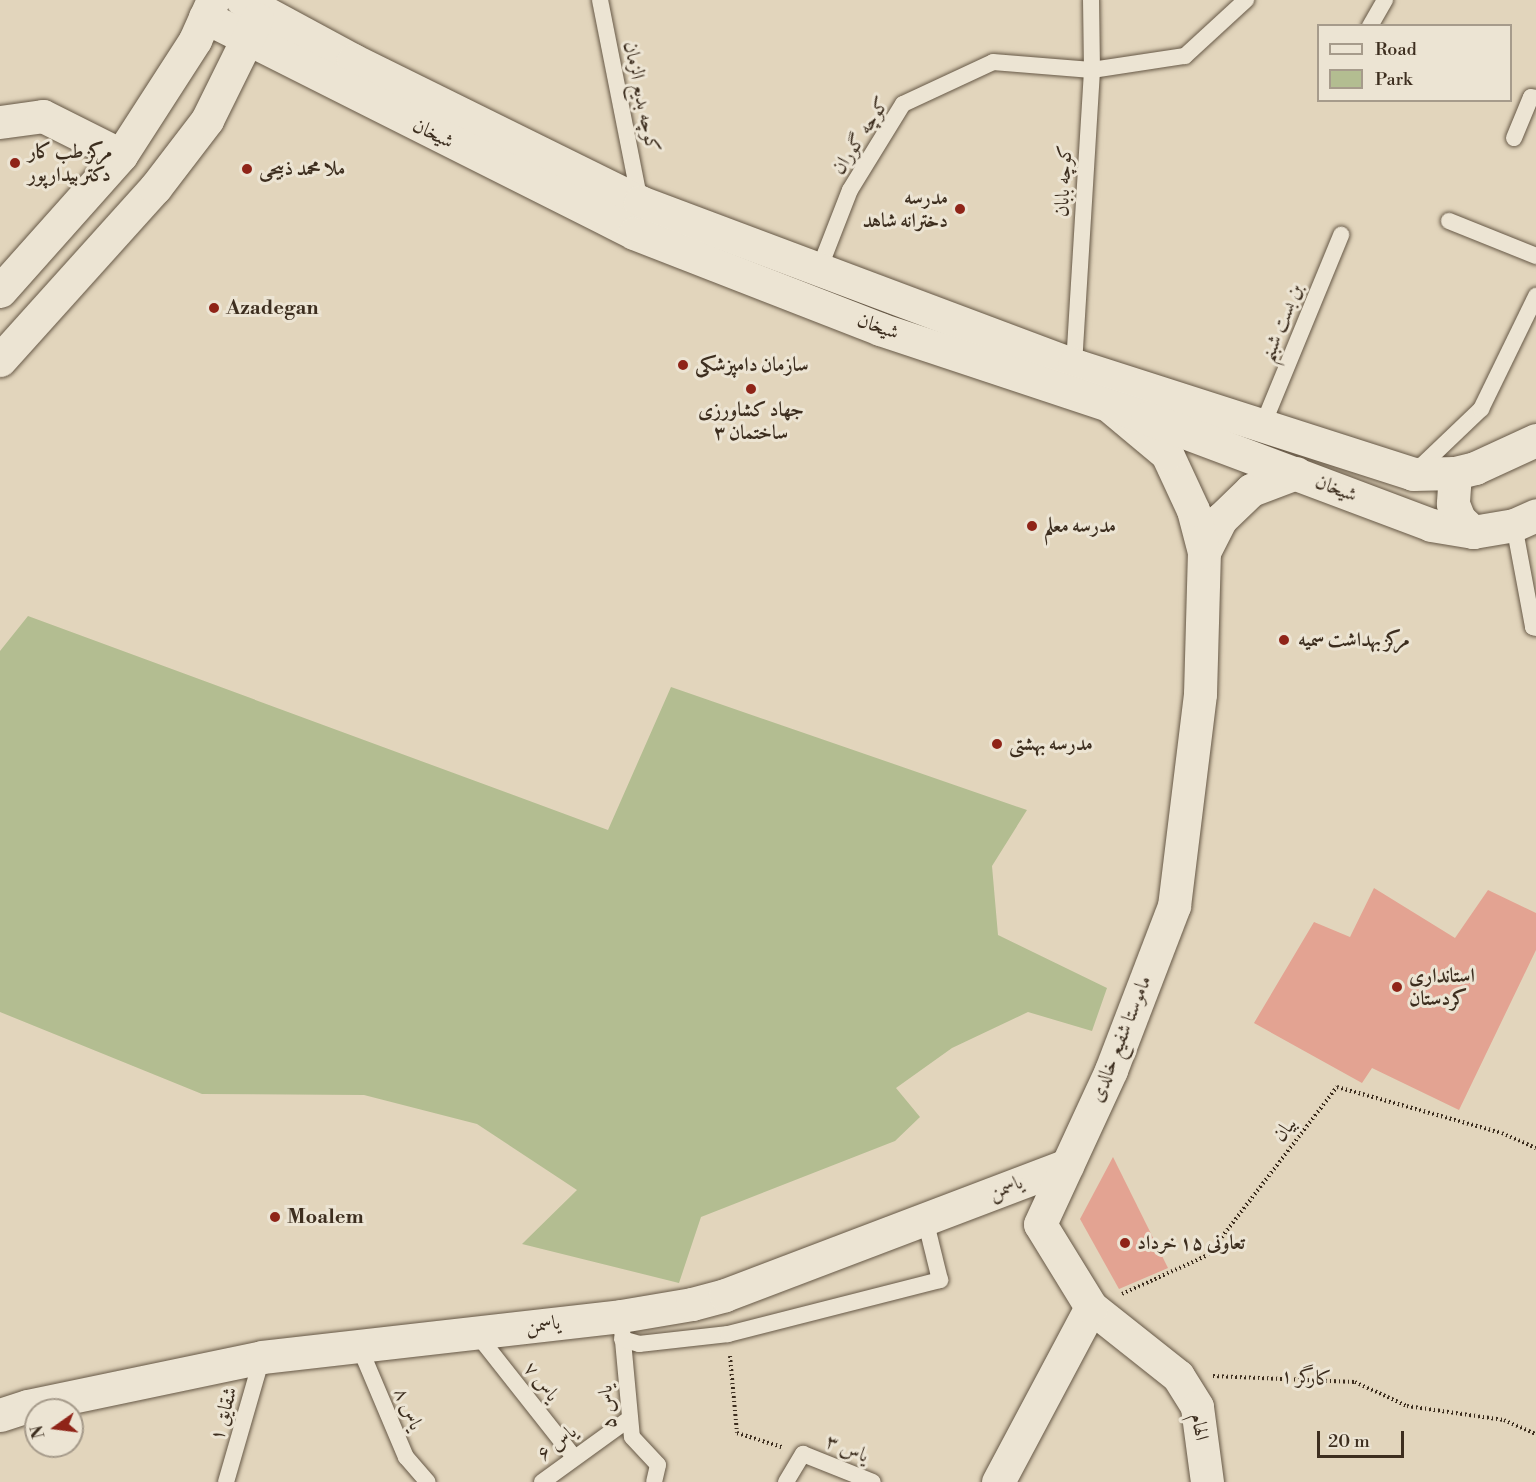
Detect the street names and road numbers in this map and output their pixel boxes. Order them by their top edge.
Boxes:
street label: کوچه بدیع الزمان [618,39,664,155]
street label: کوچه گوران [827,93,895,179]
street label: شیخان [408,114,458,154]
street label: کوچه بابان [1050,144,1078,218]
street label: بن بست شبنم [1255,280,1309,366]
street label: شیخان [854,308,902,346]
street label: شیخان [1312,470,1360,508]
street label: ماموستا شفیع خالدی [1085,972,1157,1106]
street label: بیان [1268,1113,1302,1147]
street label: یاسمن [986,1171,1026,1205]
street label: یاسمن [524,1311,562,1339]
street label: یاس ۷ [518,1357,564,1407]
street label: کارگر ۱ [1280,1364,1332,1392]
street label: شقایق ۱ [205,1384,243,1444]
street label: یاس ۸ [388,1384,428,1434]
street label: یاس ۵ [594,1384,622,1430]
street label: الهام [1185,1411,1213,1443]
street label: یاس ۶ [532,1420,582,1466]
street label: یاس ۳ [822,1430,872,1468]

